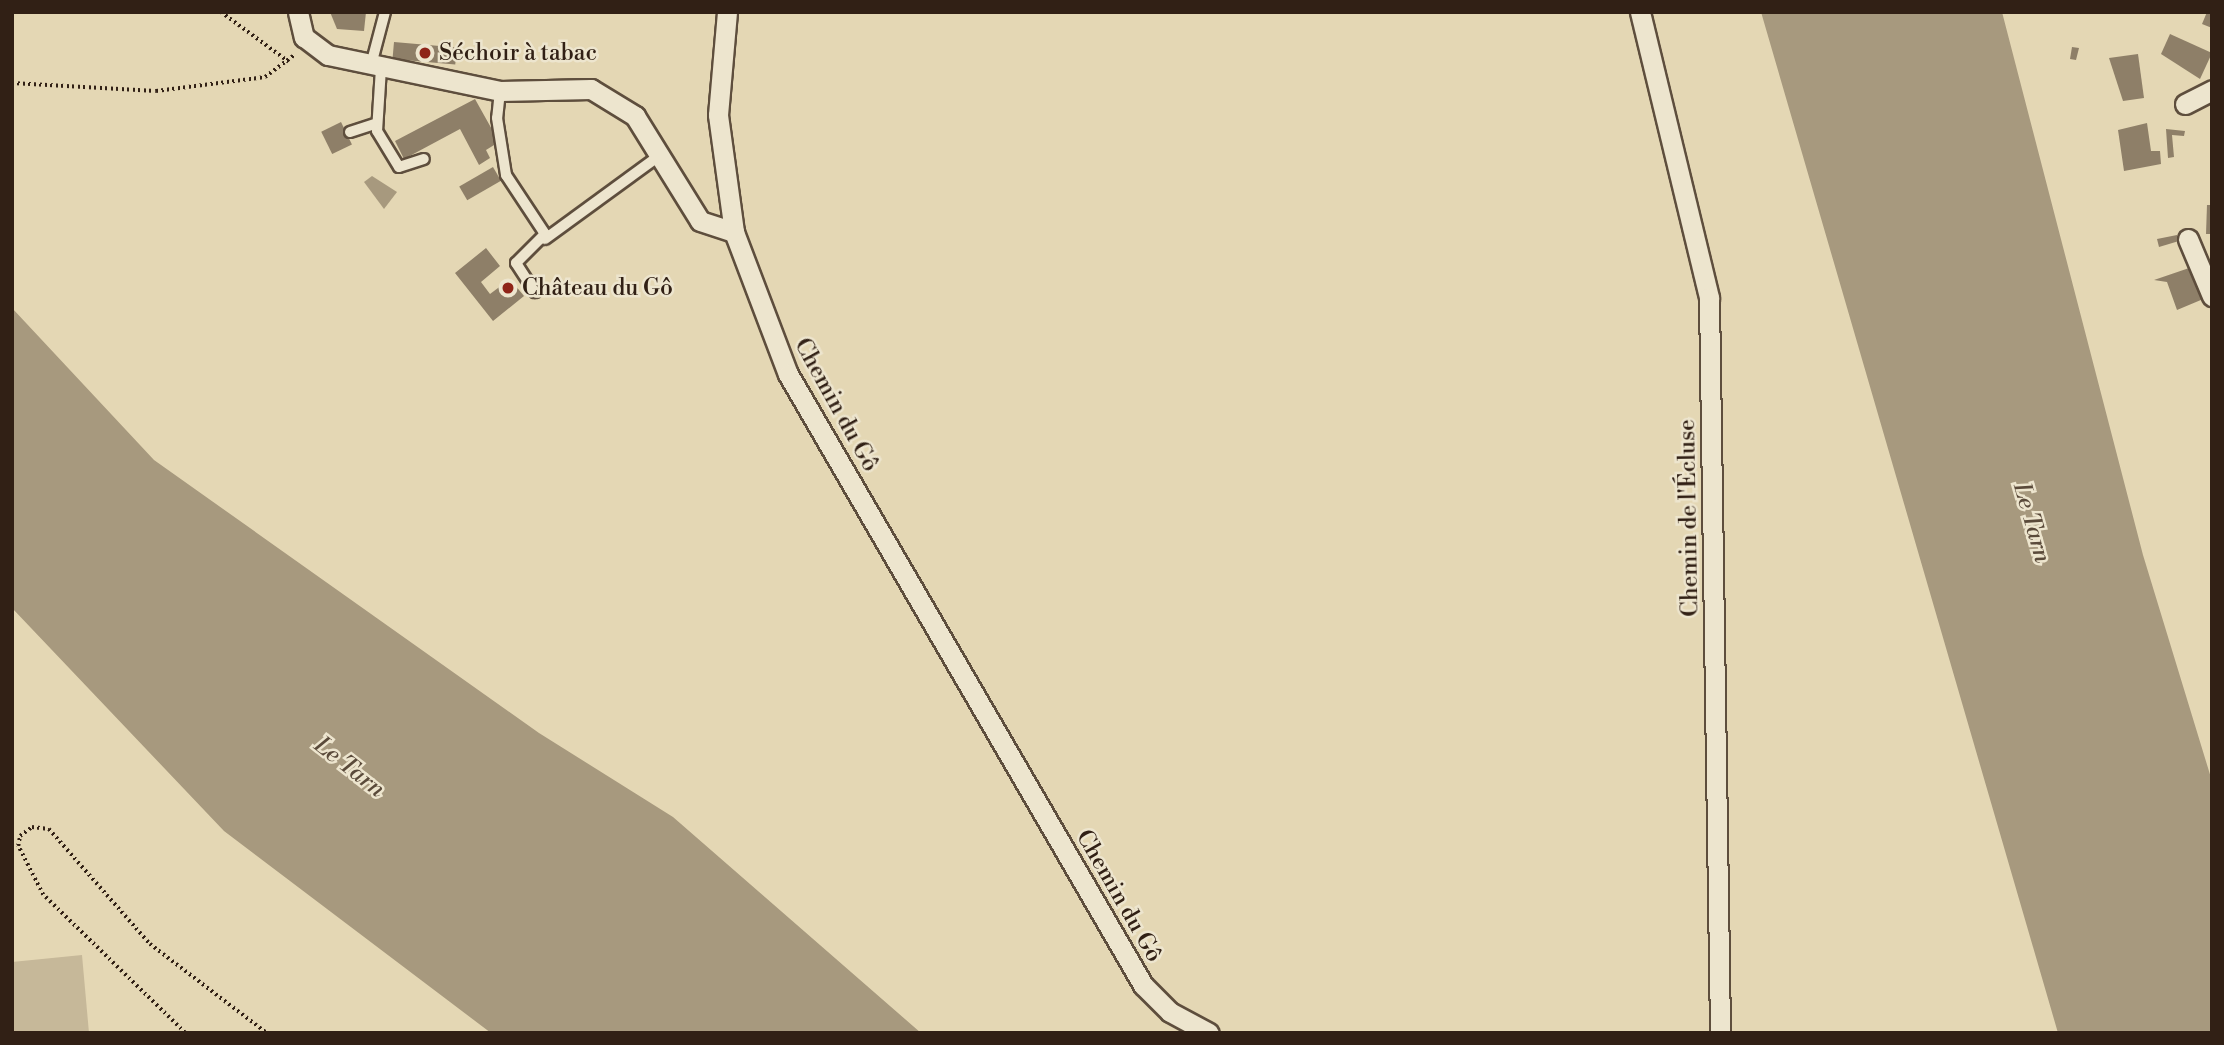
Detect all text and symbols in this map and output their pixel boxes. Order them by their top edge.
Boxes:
place label: Séchoir à tabac [439,39,597,67]
marker: Séchoir à tabac [417,45,433,61]
place label: Château du Gô [522,274,673,302]
marker: Château du Gô [500,280,516,296]
street label: Chemin du Gô [788,334,884,476]
street label: Chemin de l'Écluse [1673,419,1705,617]
water label: Le Tarn [2006,480,2056,566]
water label: Le Tarn [308,731,390,805]
street label: Chemin du Gô [1070,825,1168,967]

